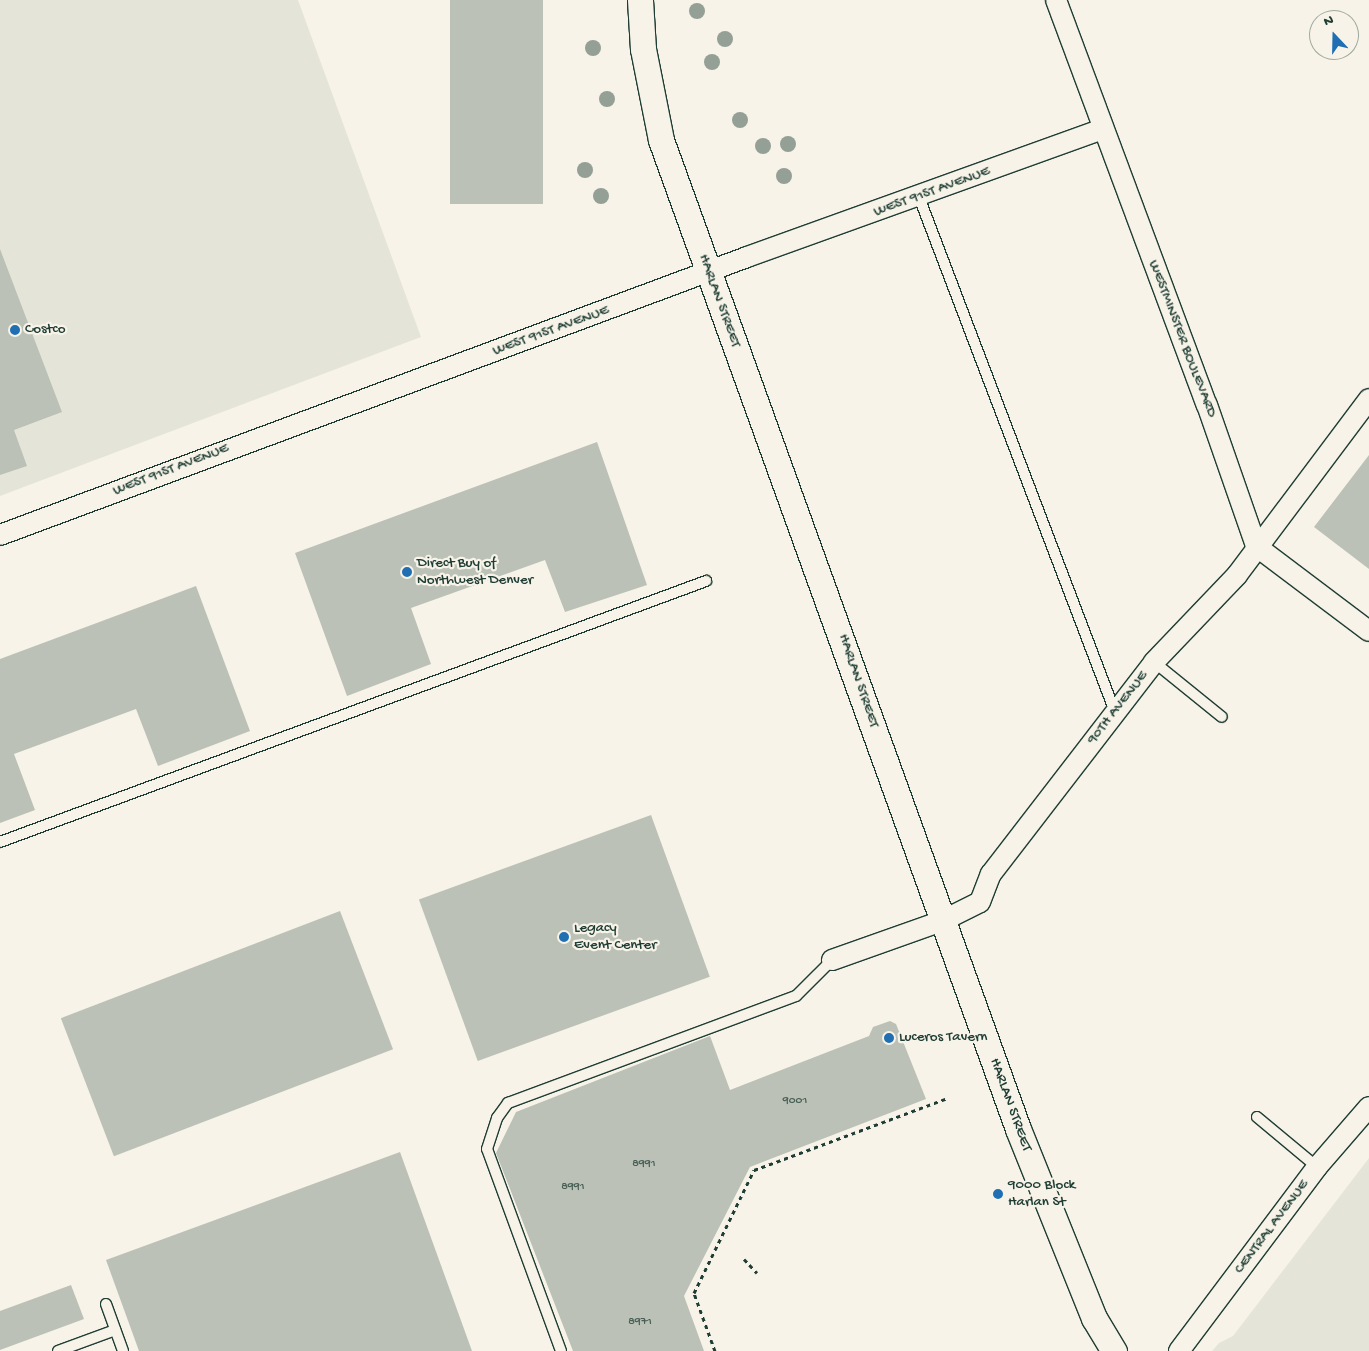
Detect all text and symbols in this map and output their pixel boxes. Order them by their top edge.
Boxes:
north arrow [1309,10,1359,60]
text: N [1321,12,1336,31]
street label: WEST 91ST AVENUE [871,163,993,221]
street label: HARLAN STREET [694,252,744,350]
street label: WESTMINSTER BOULEVARD [1144,258,1220,420]
street label: WEST 91ST AVENUE [490,302,612,360]
place label: Costco [25,321,65,339]
marker: Costco [9,324,21,336]
street label: WEST 91ST AVENUE [111,440,231,500]
place label: Direct Buy of Northwest Denver [417,554,533,589]
marker: Direct Buy of Northwest Denver [401,566,413,578]
street label: HARLAN STREET [834,632,882,730]
street label: 90TH AVENUE [1084,668,1152,748]
place label: Legacy Event Center [574,919,657,954]
marker: Legacy Event Center [558,931,570,943]
place label: Luceros Tavern [899,1029,987,1047]
marker: Luceros Tavern [883,1032,895,1044]
street label: HARLAN STREET [985,1056,1035,1154]
house number: 9001 [783,1095,807,1109]
house number: 8991 [632,1158,656,1172]
place label: 9000 Block Harlan St [1008,1176,1075,1211]
street label: CENTRAL AVENUE [1231,1176,1313,1278]
house number: 8991 [561,1181,585,1195]
marker: 9000 Block Harlan St [992,1188,1004,1200]
house number: 8971 [628,1316,652,1330]

